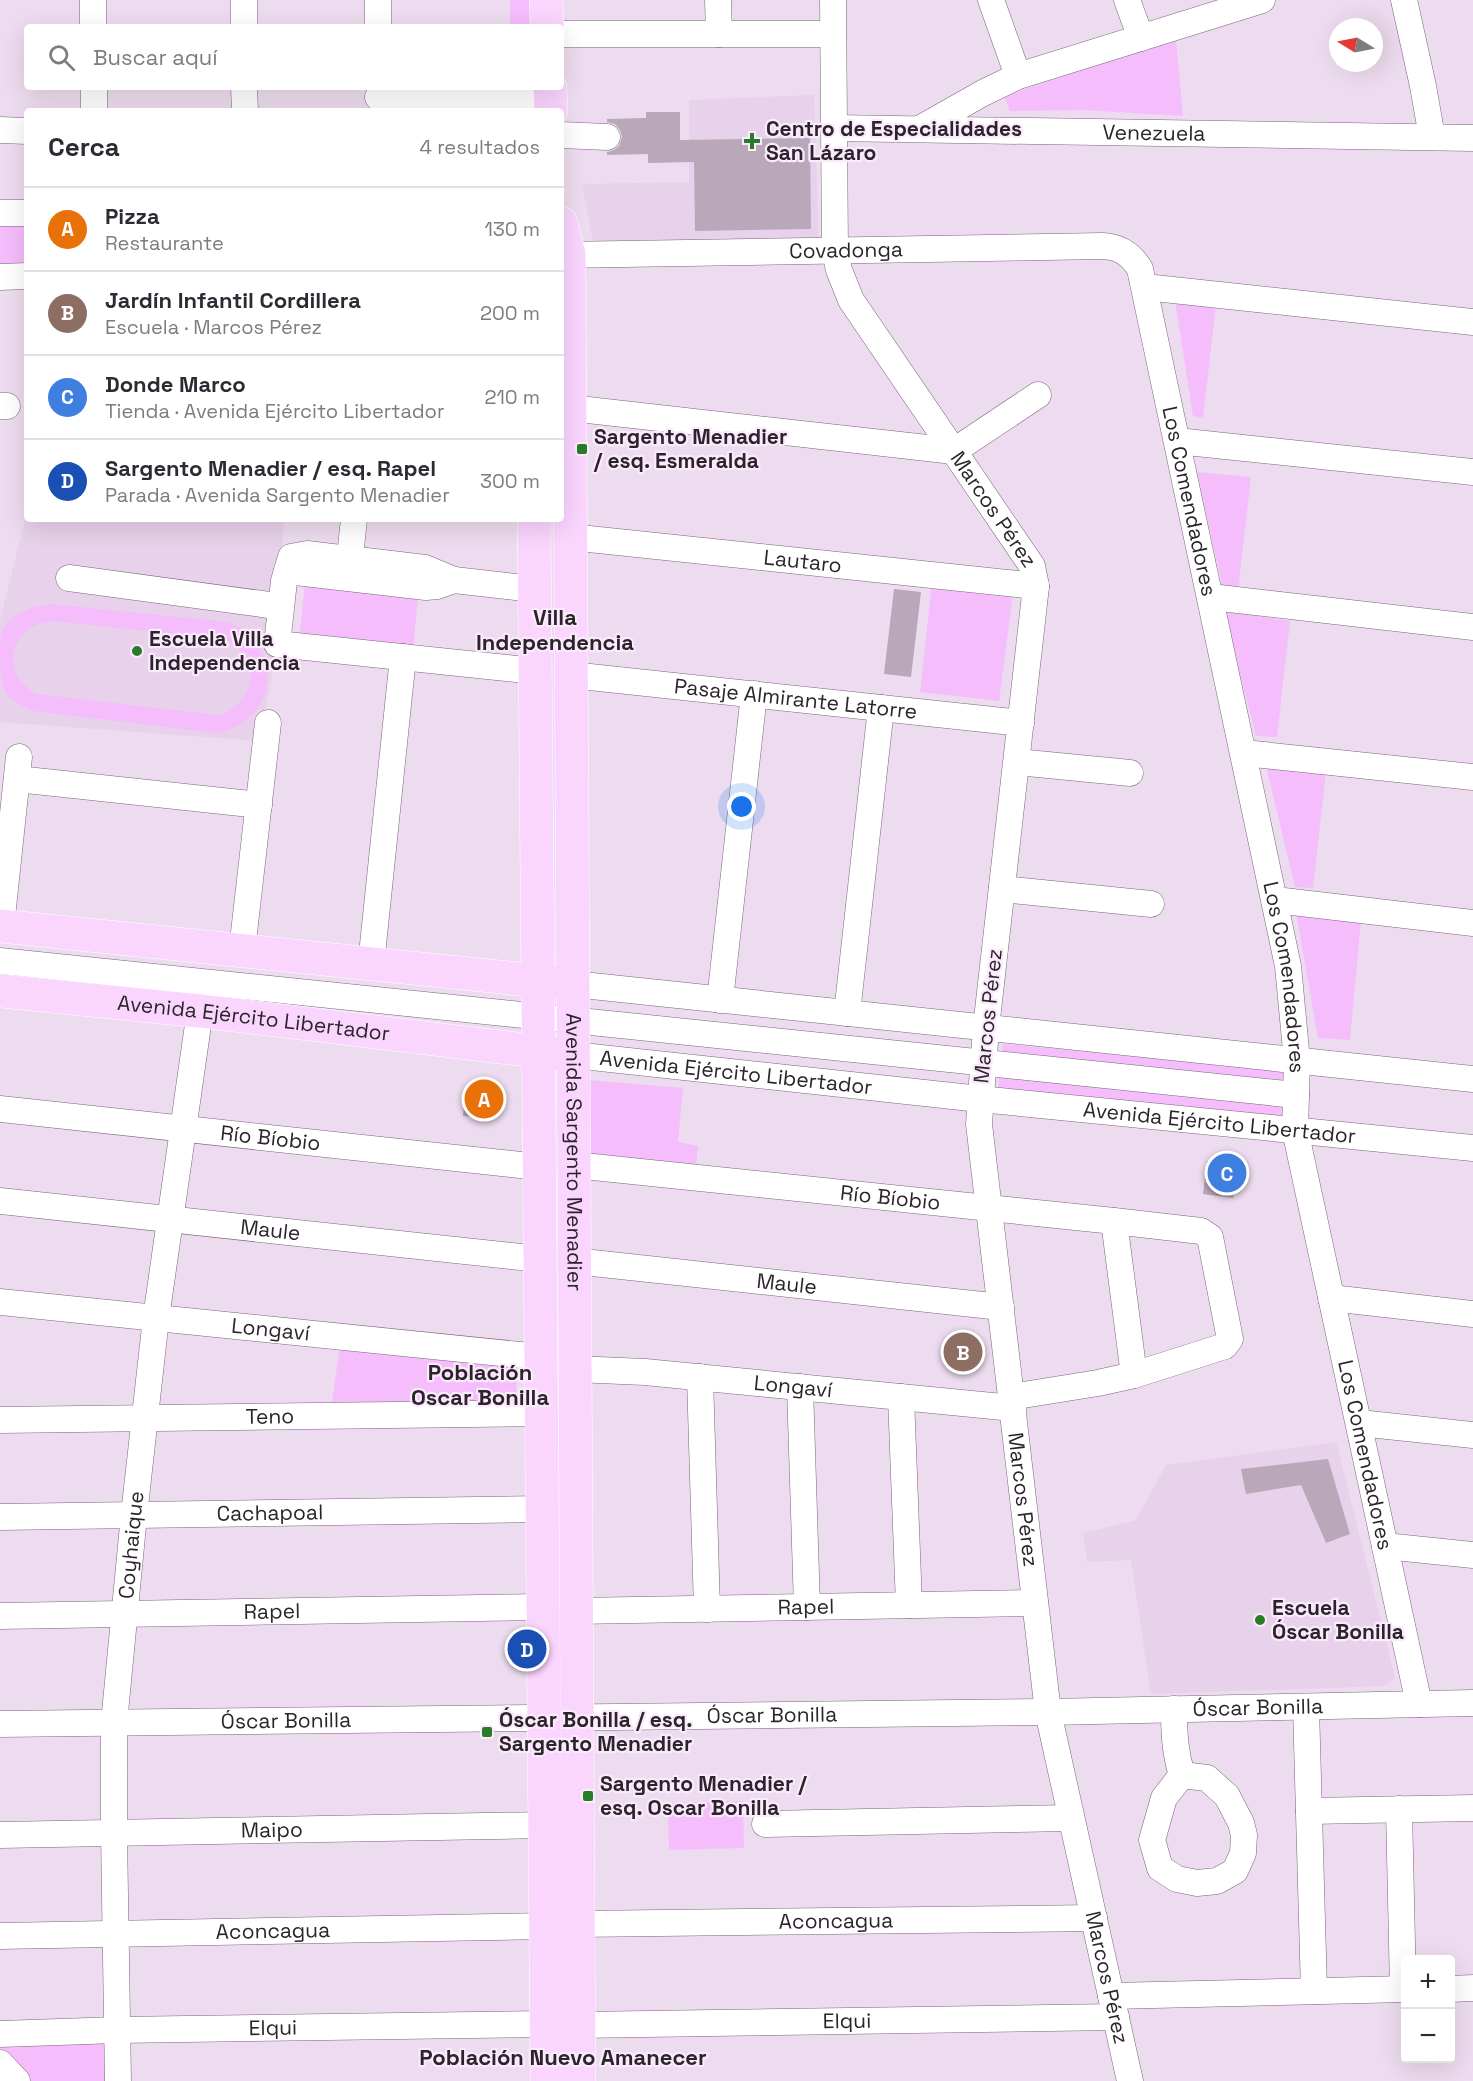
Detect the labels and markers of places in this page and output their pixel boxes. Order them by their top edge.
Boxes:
place label: Centro de Especialidades San Lázaro [766,115,1022,166]
marker: Centro de Especialidades San Lázaro [743,132,761,150]
place label: Sargento Menadier / esq. Esmeralda [593,423,787,474]
marker: Sargento Menadier / esq. Esmeralda [575,442,589,456]
place label: Escuela Villa Independencia [149,625,300,676]
marker: Escuela Villa Independencia [130,644,144,658]
pin: A [464,1076,504,1122]
pin: C [1208,1150,1246,1196]
pin: B [944,1330,982,1374]
place label: Escuela Óscar Bonilla [1272,1594,1404,1645]
marker: Escuela Óscar Bonilla [1253,1613,1267,1627]
pin: D [508,1626,546,1672]
place label: Óscar Bonilla / esq. Sargento Menadier [499,1706,693,1757]
marker: Óscar Bonilla / esq. Sargento Menadier [480,1725,494,1739]
place label: Sargento Menadier / esq. Oscar Bonilla [600,1770,808,1821]
marker: Sargento Menadier / esq. Oscar Bonilla [581,1789,595,1803]

